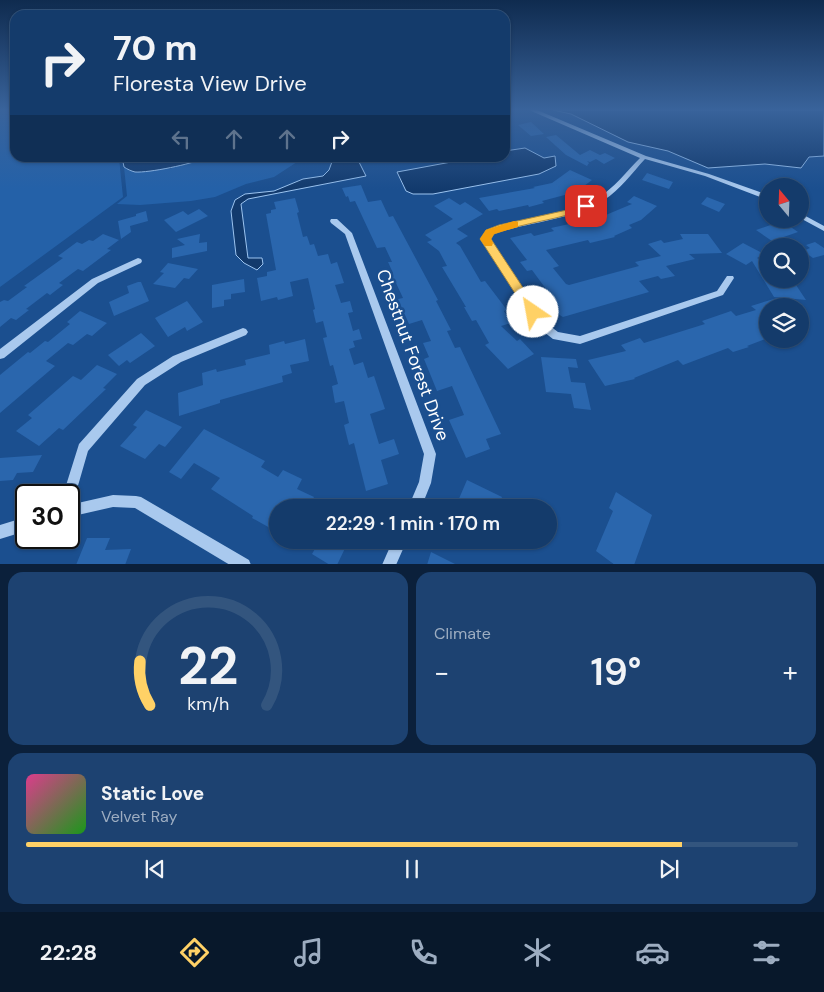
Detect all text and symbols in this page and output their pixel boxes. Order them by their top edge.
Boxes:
text: 70 m [113,25,197,71]
icon: right [30,30,95,95]
text: Floresta View Drive [113,69,307,98]
icon: left [167,125,195,153]
icon: ahead [220,125,248,153]
icon: ahead [273,125,301,153]
icon: right [326,125,354,153]
north arrow [759,178,809,228]
map controls [759,178,809,348]
pin [565,185,607,227]
icon: arrive [572,192,600,220]
button: search [759,238,809,288]
street label: Chestnut Forest Drive [371,266,455,444]
position arrow [506,285,558,337]
button: layers [759,298,809,348]
speed limit sign: 30 [15,484,80,549]
text: 22:29 · 1 min · 170 m [326,511,500,536]
text: Climate [434,623,491,644]
text: 22 [178,632,238,700]
text: 19° [591,647,641,697]
text: − [434,654,449,691]
text: + [783,654,798,691]
text: km/h [187,692,229,716]
text: Static Love [101,781,204,806]
text: Velvet Ray [101,806,177,827]
icon: previous [141,855,169,883]
icon: pause [398,855,426,883]
icon: next [655,855,683,883]
icon: directions [177,935,212,970]
icon: music [291,935,326,970]
icon: phone [406,935,441,970]
icon: climate [520,935,555,970]
icon: car [635,935,670,970]
icon: filters [749,935,784,970]
text: 22:28 [40,938,97,967]

